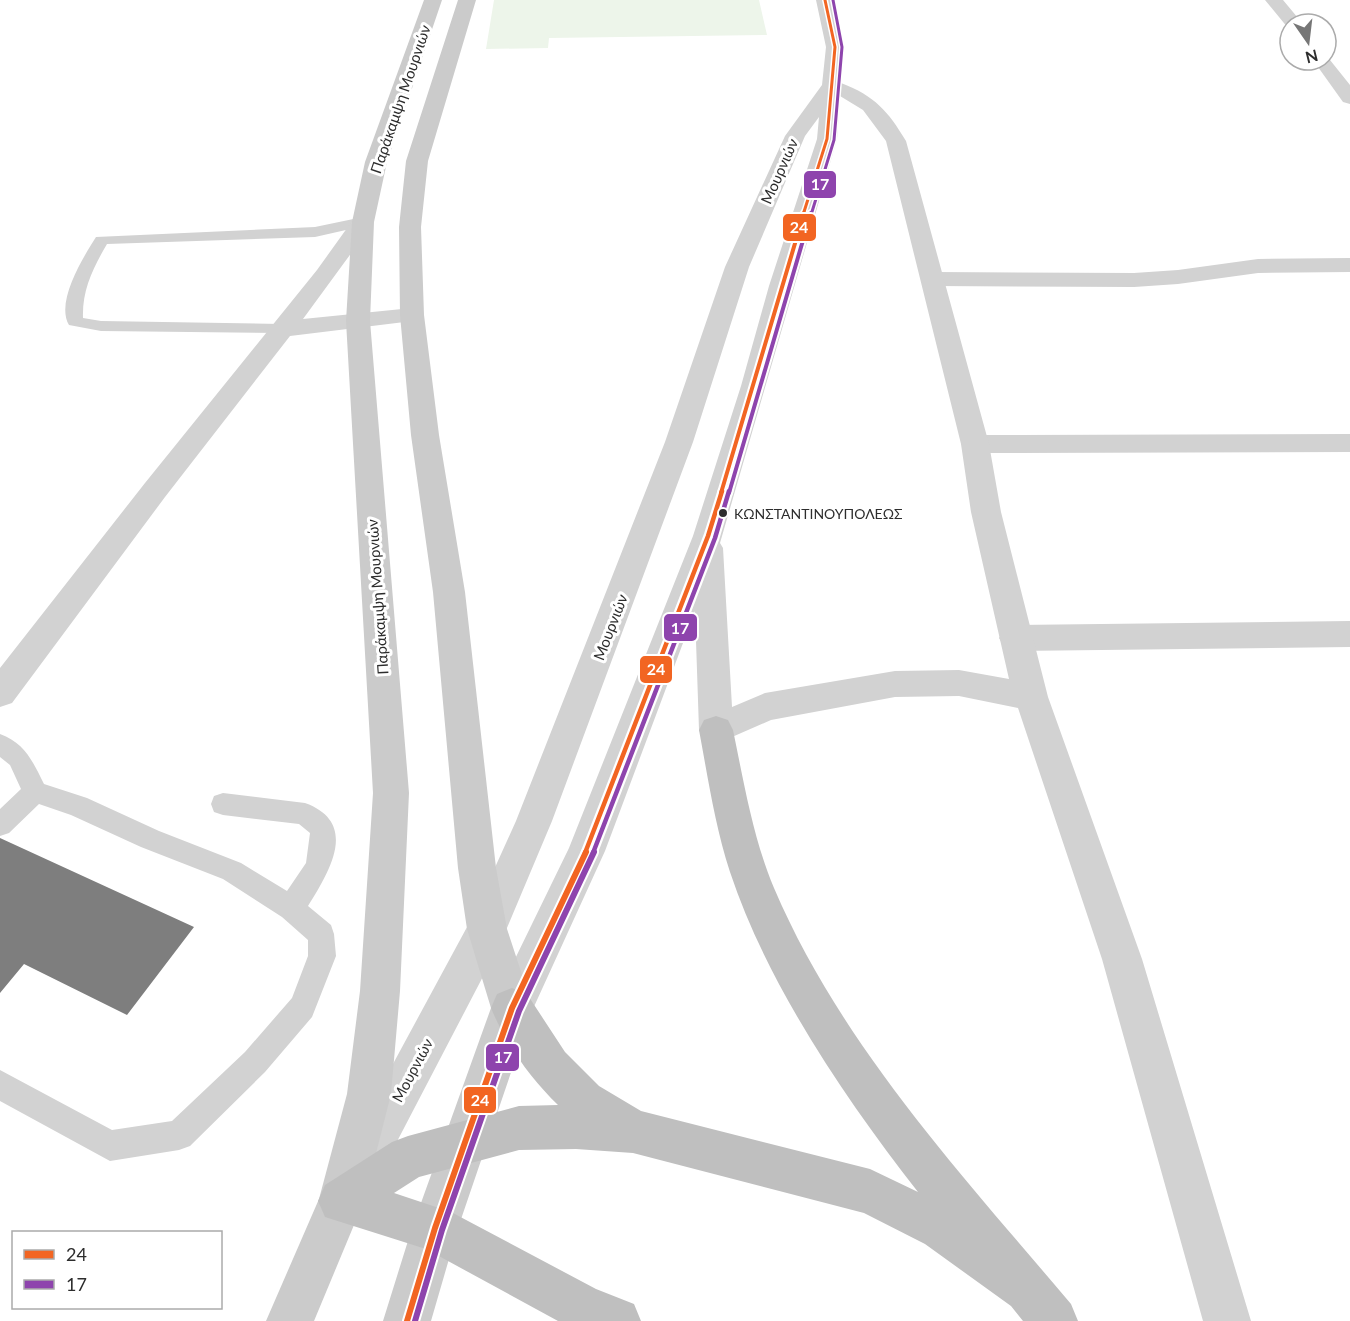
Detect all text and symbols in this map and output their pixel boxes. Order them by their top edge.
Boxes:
north arrow [1278,12,1338,72]
street label: Παράκαμψη Μουρνιών [366,22,434,176]
text: N [1303,46,1320,68]
street label: Μουρνιών [757,135,801,206]
line badge: 17 [803,170,837,199]
text: 17 [811,174,829,193]
line badge: 24 [782,213,817,242]
text: 24 [790,217,808,236]
place label: ΚΩΝΣΤΑΝΤΙΝΟΥΠΟΛΕΩΣ [734,505,903,522]
marker: ΚΩΝΣΤΑΝΤΙΝΟΥΠΟΛΕΩΣ [717,507,729,519]
street label: Παράκαμψη Μουρνιών [363,518,391,675]
street label: Μουρνιών [589,591,631,663]
line badge: 17 [663,613,698,642]
text: 17 [671,618,689,637]
line badge: 24 [639,655,673,684]
text: 24 [647,659,665,678]
street label: Μουρνιών [388,1035,436,1105]
line badge: 17 [485,1043,520,1072]
text: 17 [494,1047,512,1066]
line badge: 24 [463,1086,497,1114]
text: 24 [471,1090,489,1109]
legend [12,1231,222,1309]
text: 24 [66,1243,87,1265]
text: 17 [66,1273,87,1295]

